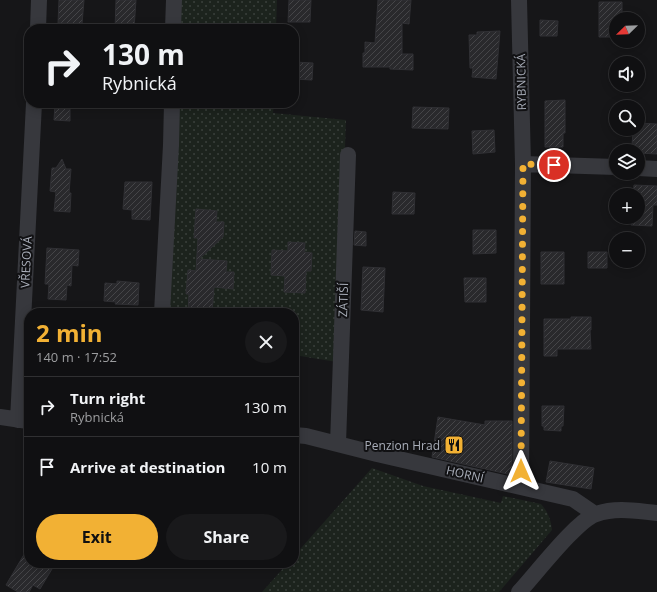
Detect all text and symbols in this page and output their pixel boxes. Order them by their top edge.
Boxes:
north arrow [609,12,645,48]
map controls [609,12,645,268]
text: 130 m [102,35,185,73]
icon: right [36,40,88,92]
street label: RYBNICKÁ [512,53,530,111]
button: sound [609,56,645,92]
text: Rybnická [102,71,177,95]
button: search [609,100,645,136]
button: layers [609,144,645,180]
pin [537,148,571,182]
icon: arrive [543,154,565,176]
button: + [609,188,645,224]
button: − [609,232,645,268]
street label: VŘESOVÁ [16,235,36,288]
street label: ZÁTIŠÍ [334,282,352,317]
text: 2 min [36,316,103,349]
button: close [245,321,287,363]
text: 140 m · 17:52 [36,348,117,366]
text: Turn right [70,388,145,408]
icon: right [36,396,58,418]
text: 130 m [243,397,287,417]
text: Rybnická [70,408,124,426]
restaurant icon: Penzion Hrad [443,434,465,456]
place label: Penzion Hrad [365,437,440,454]
position arrow [500,450,542,492]
icon: arrive [36,456,58,478]
text: Arrive at destination [70,457,225,477]
text: 10 m [252,457,287,477]
street label: HORNÍ [445,461,486,487]
button: Exit [36,514,158,560]
button: Share [166,514,287,560]

